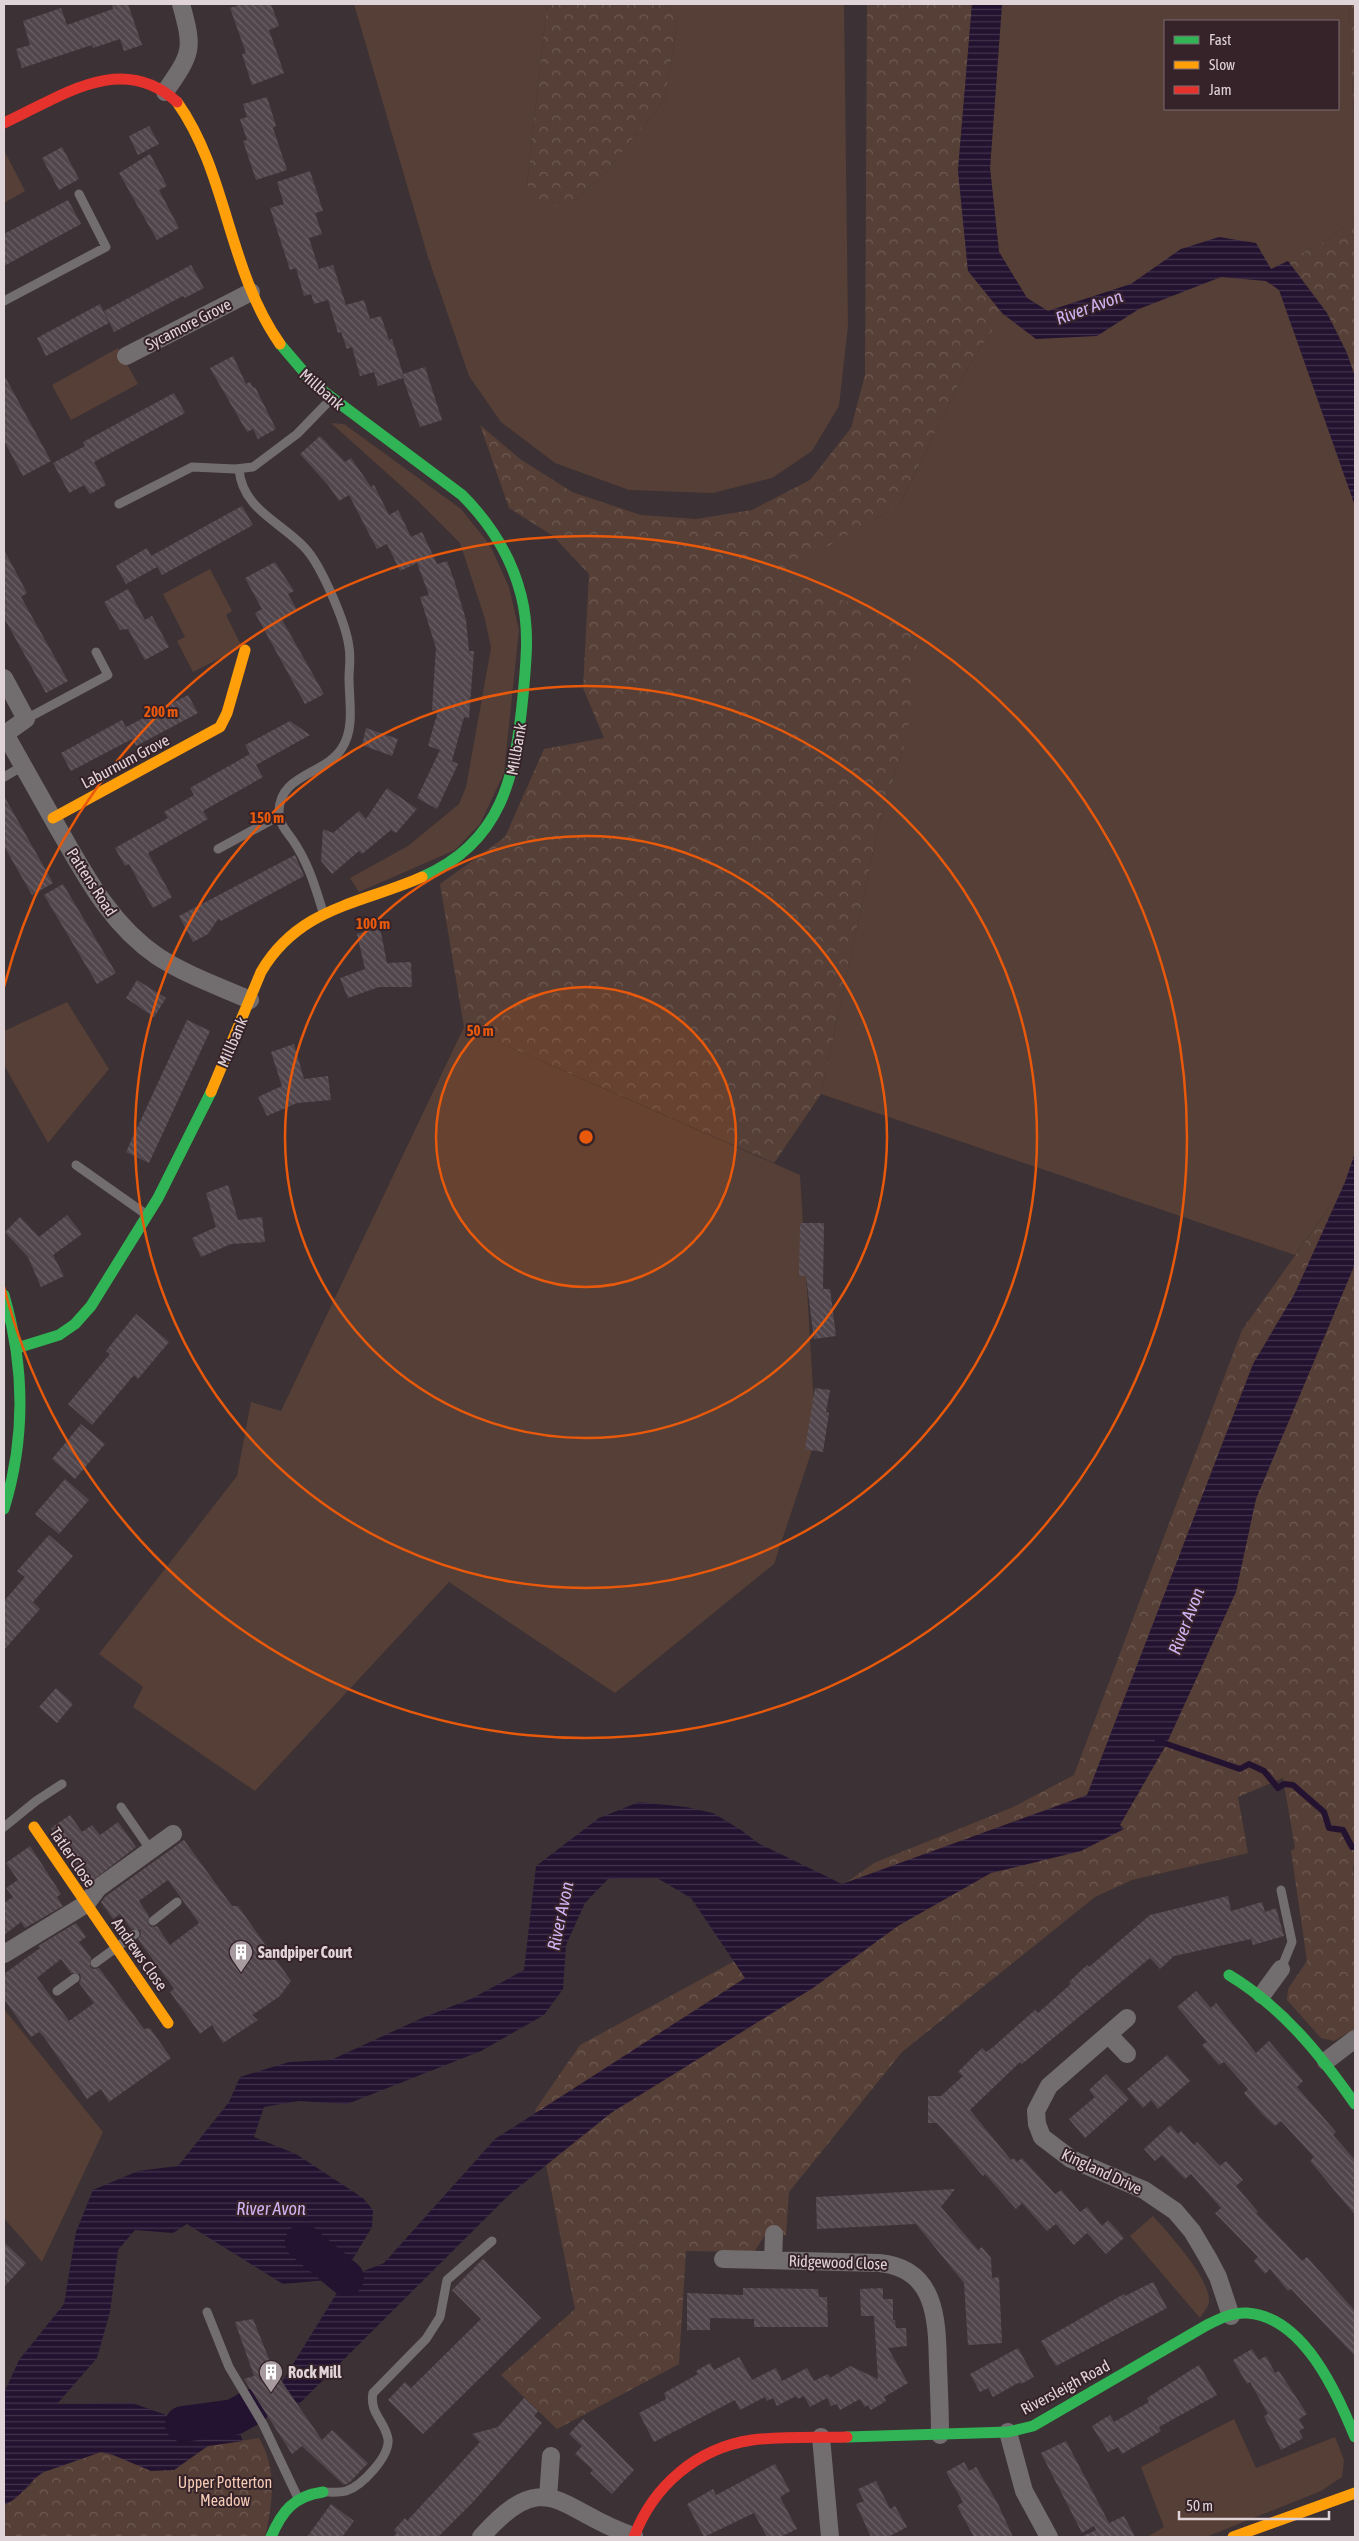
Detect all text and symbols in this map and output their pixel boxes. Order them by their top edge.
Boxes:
legend [1164,20,1339,110]
text: Fast [1209,31,1231,48]
text: Slow [1209,56,1235,73]
text: Jam [1209,81,1232,98]
water label: River Avon [1053,285,1126,329]
street label: Sycamore Grove [142,295,234,354]
street label: Millbank [296,365,348,413]
text: 200 m [144,703,178,720]
street label: Millbank [503,721,529,777]
street label: Laburnum Grove [78,730,172,792]
text: 150 m [250,809,284,826]
street label: Pattens Road [63,845,121,919]
text: 100 m [356,915,390,932]
street label: Millbank [213,1014,251,1070]
text: 50 m [467,1022,494,1039]
centre of rings [577,1128,595,1146]
water label: River Avon [1164,1585,1208,1657]
street label: Tatler Close [47,1824,99,1890]
water label: River Avon [542,1880,578,1952]
street label: Andrews Close [109,1914,171,1994]
building icon: Sandpiper Court [228,1939,254,1973]
place label: Sandpiper Court [258,1943,353,1961]
street label: Kingland Drive [1059,2145,1145,2198]
water label: River Avon [236,2198,306,2219]
street label: Ridgewood Close [788,2251,888,2274]
street label: Riversleigh Road [1017,2356,1113,2419]
building icon: Rock Mill [258,2359,284,2393]
place label: Rock Mill [288,2363,342,2381]
park label: Upper Potterton Meadow [178,2473,272,2509]
scale bar [1179,2488,1329,2520]
text: 50 m [1186,2497,1213,2514]

